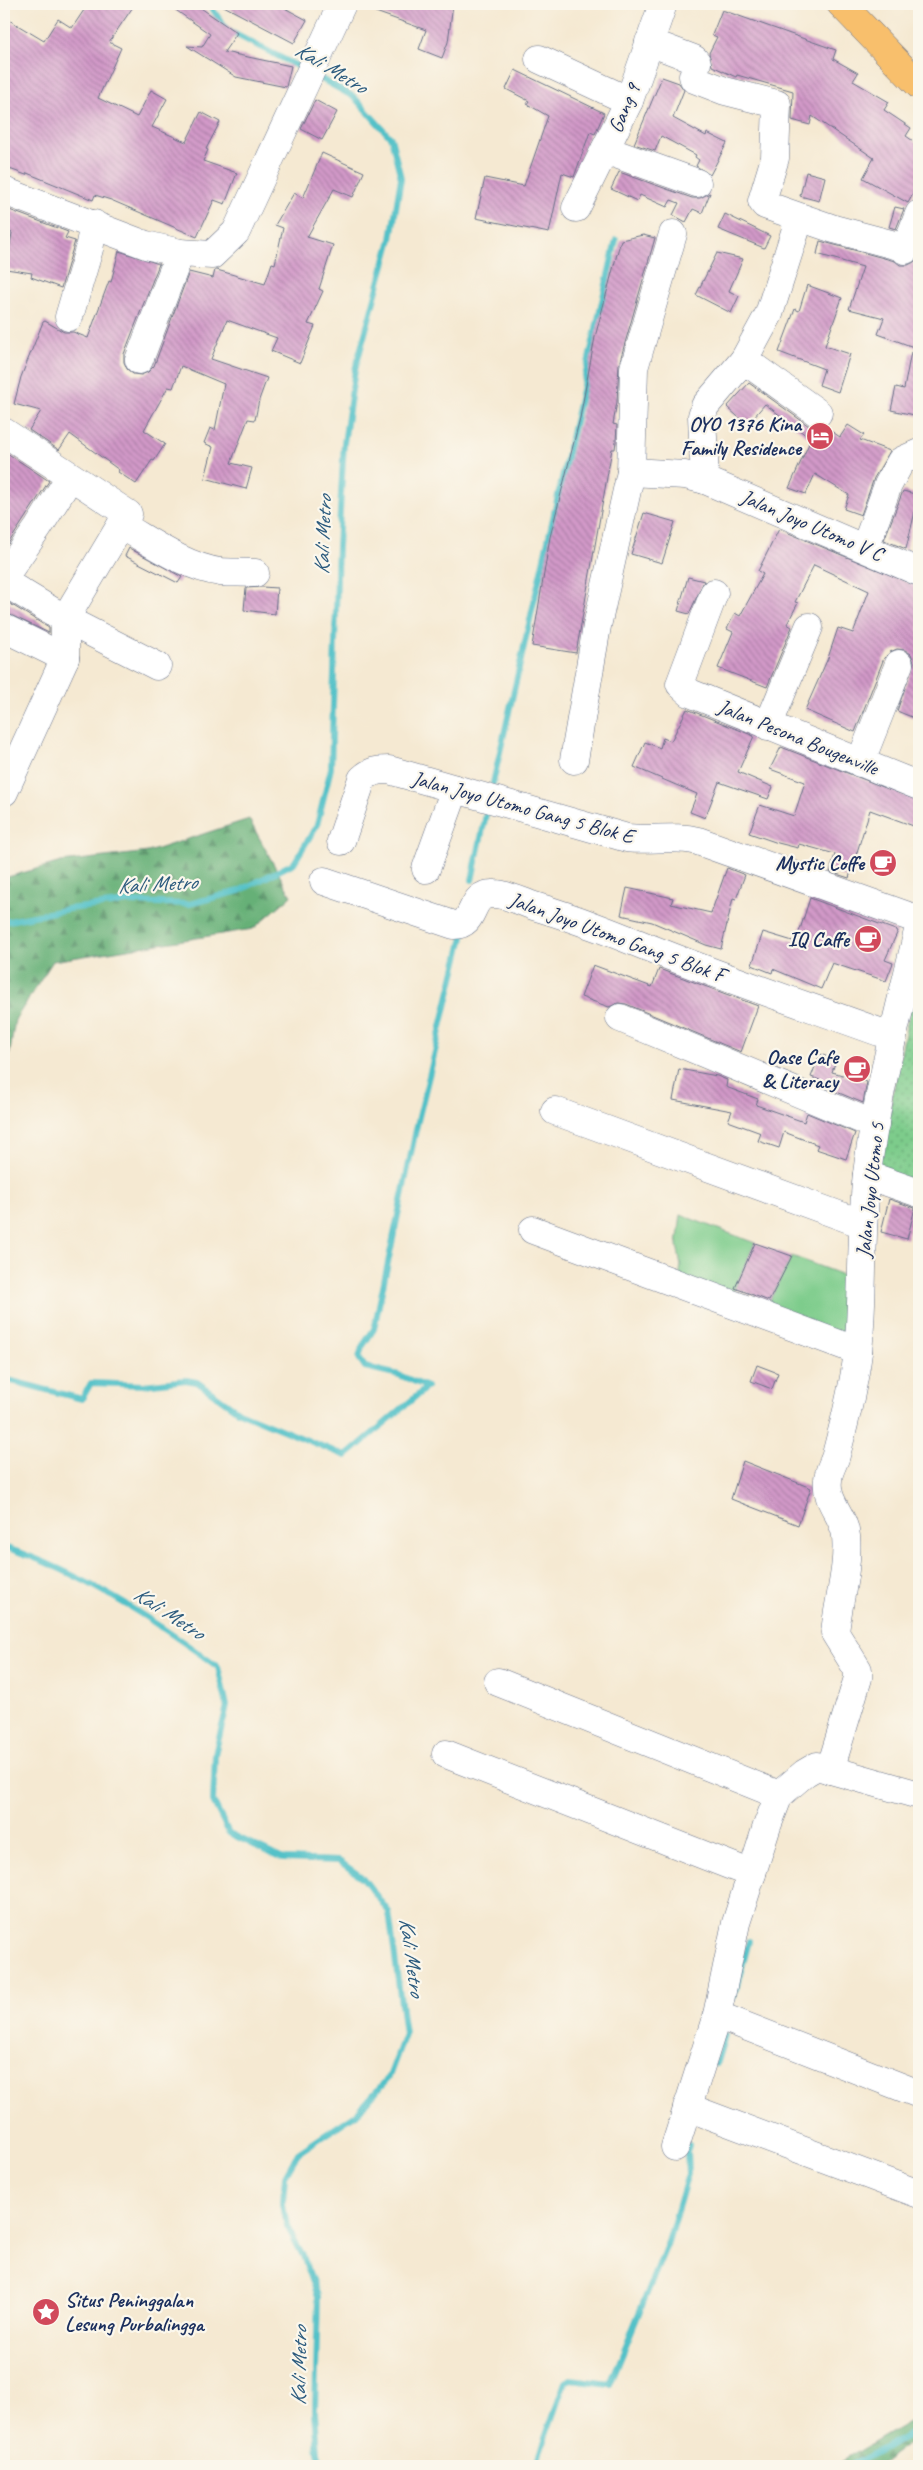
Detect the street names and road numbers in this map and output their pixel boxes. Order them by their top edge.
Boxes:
street label: Gang 9 [602,78,647,136]
street label: Jalan Joyo Utomo V C [736,483,890,568]
street label: Jalan Pesona Bougenville [713,693,884,782]
street label: Jalan Joyo Utomo Gang 5 Blok E [408,765,639,850]
street label: Jalan Joyo Utomo Gang 5 Blok F [505,886,733,990]
street label: Jalan Joyo Utomo 5 [850,1120,890,1260]

